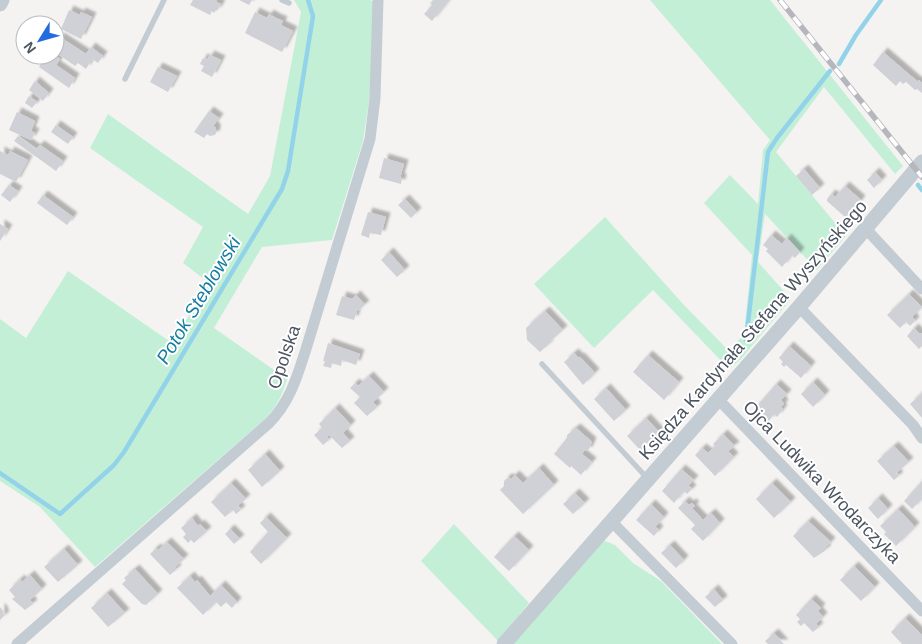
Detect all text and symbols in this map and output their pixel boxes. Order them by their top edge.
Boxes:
north arrow [15,15,65,65]
text: N [20,39,39,57]
street label: Księdza Kardynała Stefana Wyszyńskiego [635,196,871,464]
water label: Potok Steblowski [152,232,245,368]
street label: Opolska [264,322,305,391]
street label: Ojca Ludwika Wrodarczyka [739,397,906,568]

